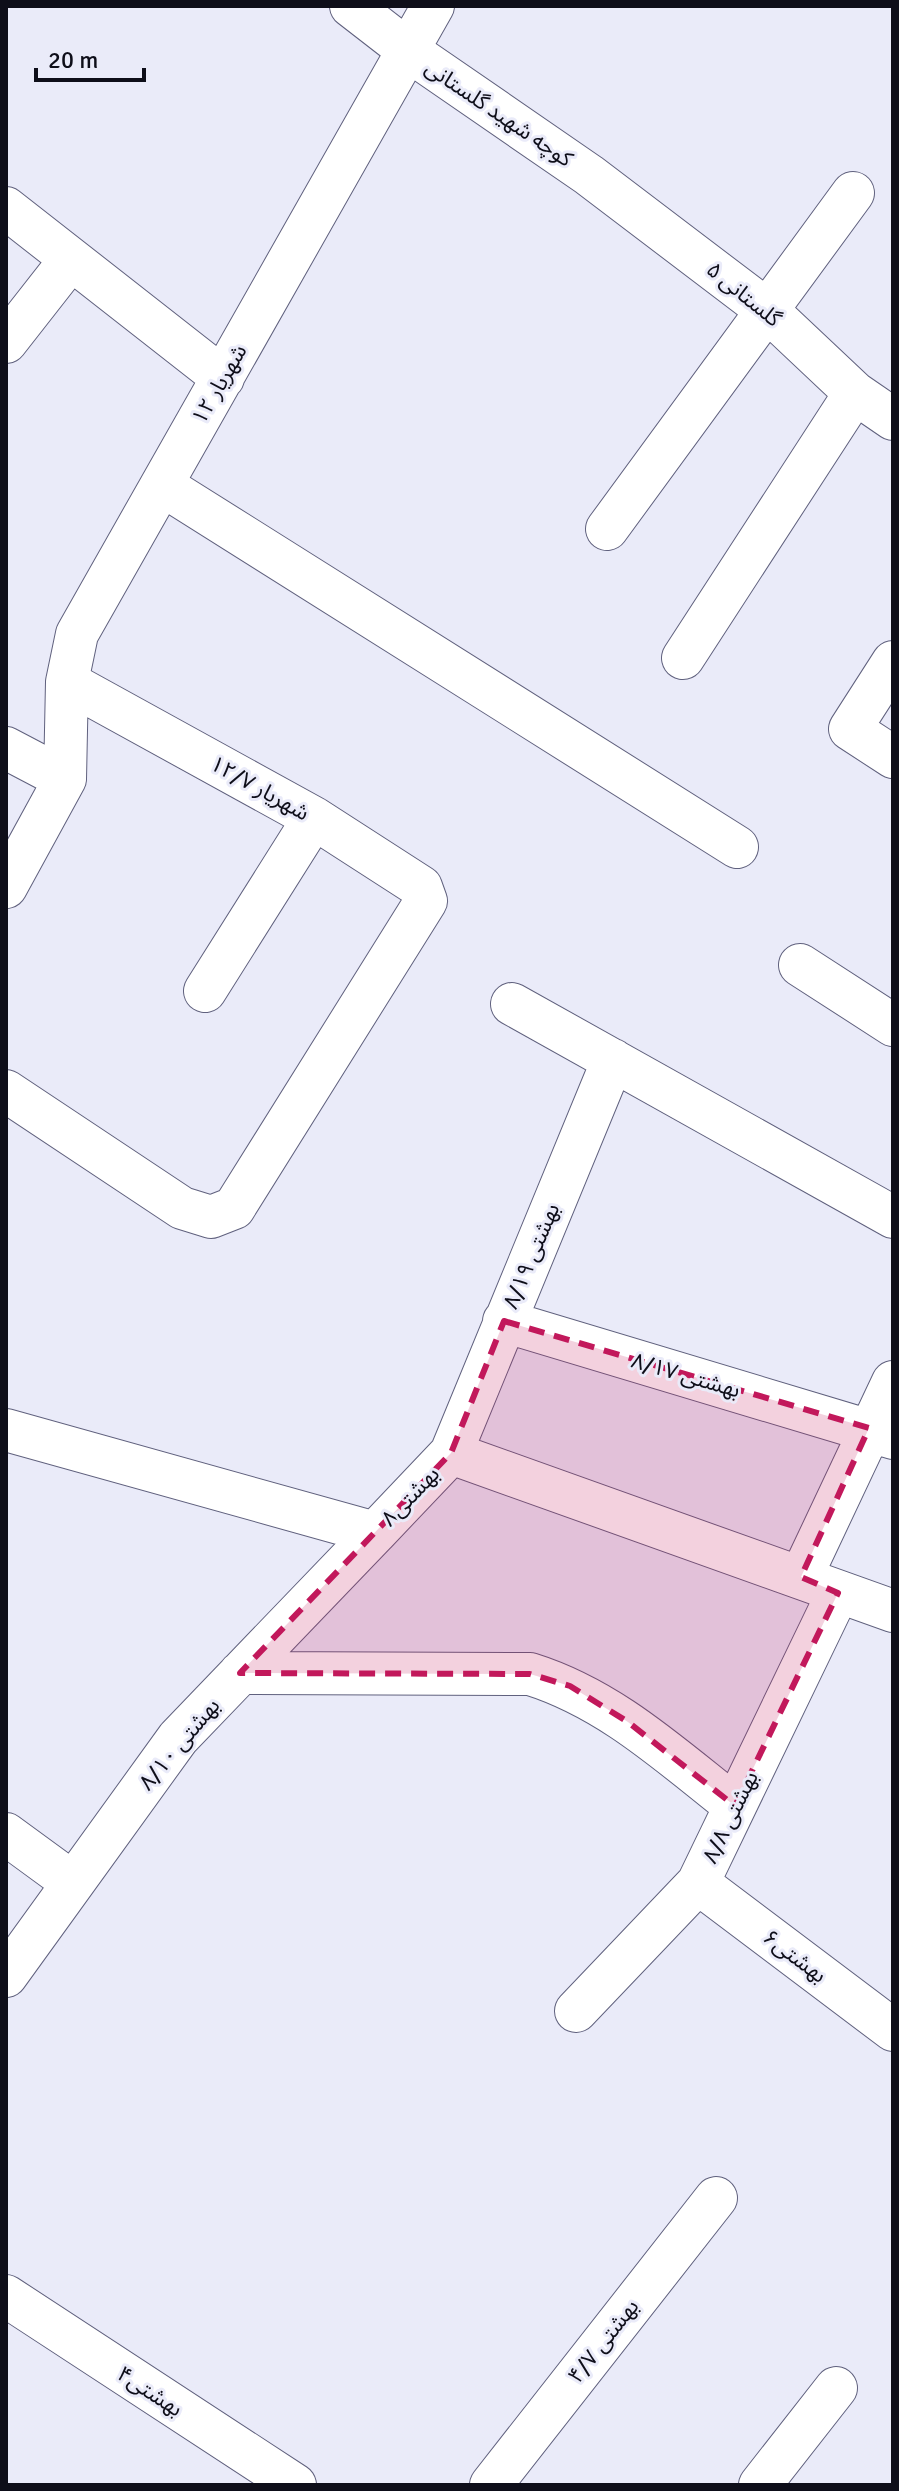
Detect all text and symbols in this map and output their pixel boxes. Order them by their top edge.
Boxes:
scale bar [36,32,144,82]
text: 20 m [48,45,98,75]
street label: کوچه شهید گلستانی [419,54,579,174]
street label: گلستانی ۵ [701,256,788,333]
street label: شهریار ۱۲ [185,339,253,429]
street label: شهریار ۱۲/۷ [206,750,314,826]
street label: بهشتی ۸/۱۹ [497,1199,565,1313]
street label: بهشتی ۸/۱۷ [628,1347,744,1403]
street label: بهشتی۸ [375,1460,445,1532]
street label: بهشتی ۸/۱۰ [133,1692,225,1796]
street label: بهشتی ۸/۸ [696,1766,764,1868]
street label: بهشتی۶ [758,1923,832,1989]
street label: بهشتی ۴/۷ [562,2293,644,2389]
street label: بهشتی۴ [112,2360,188,2422]

